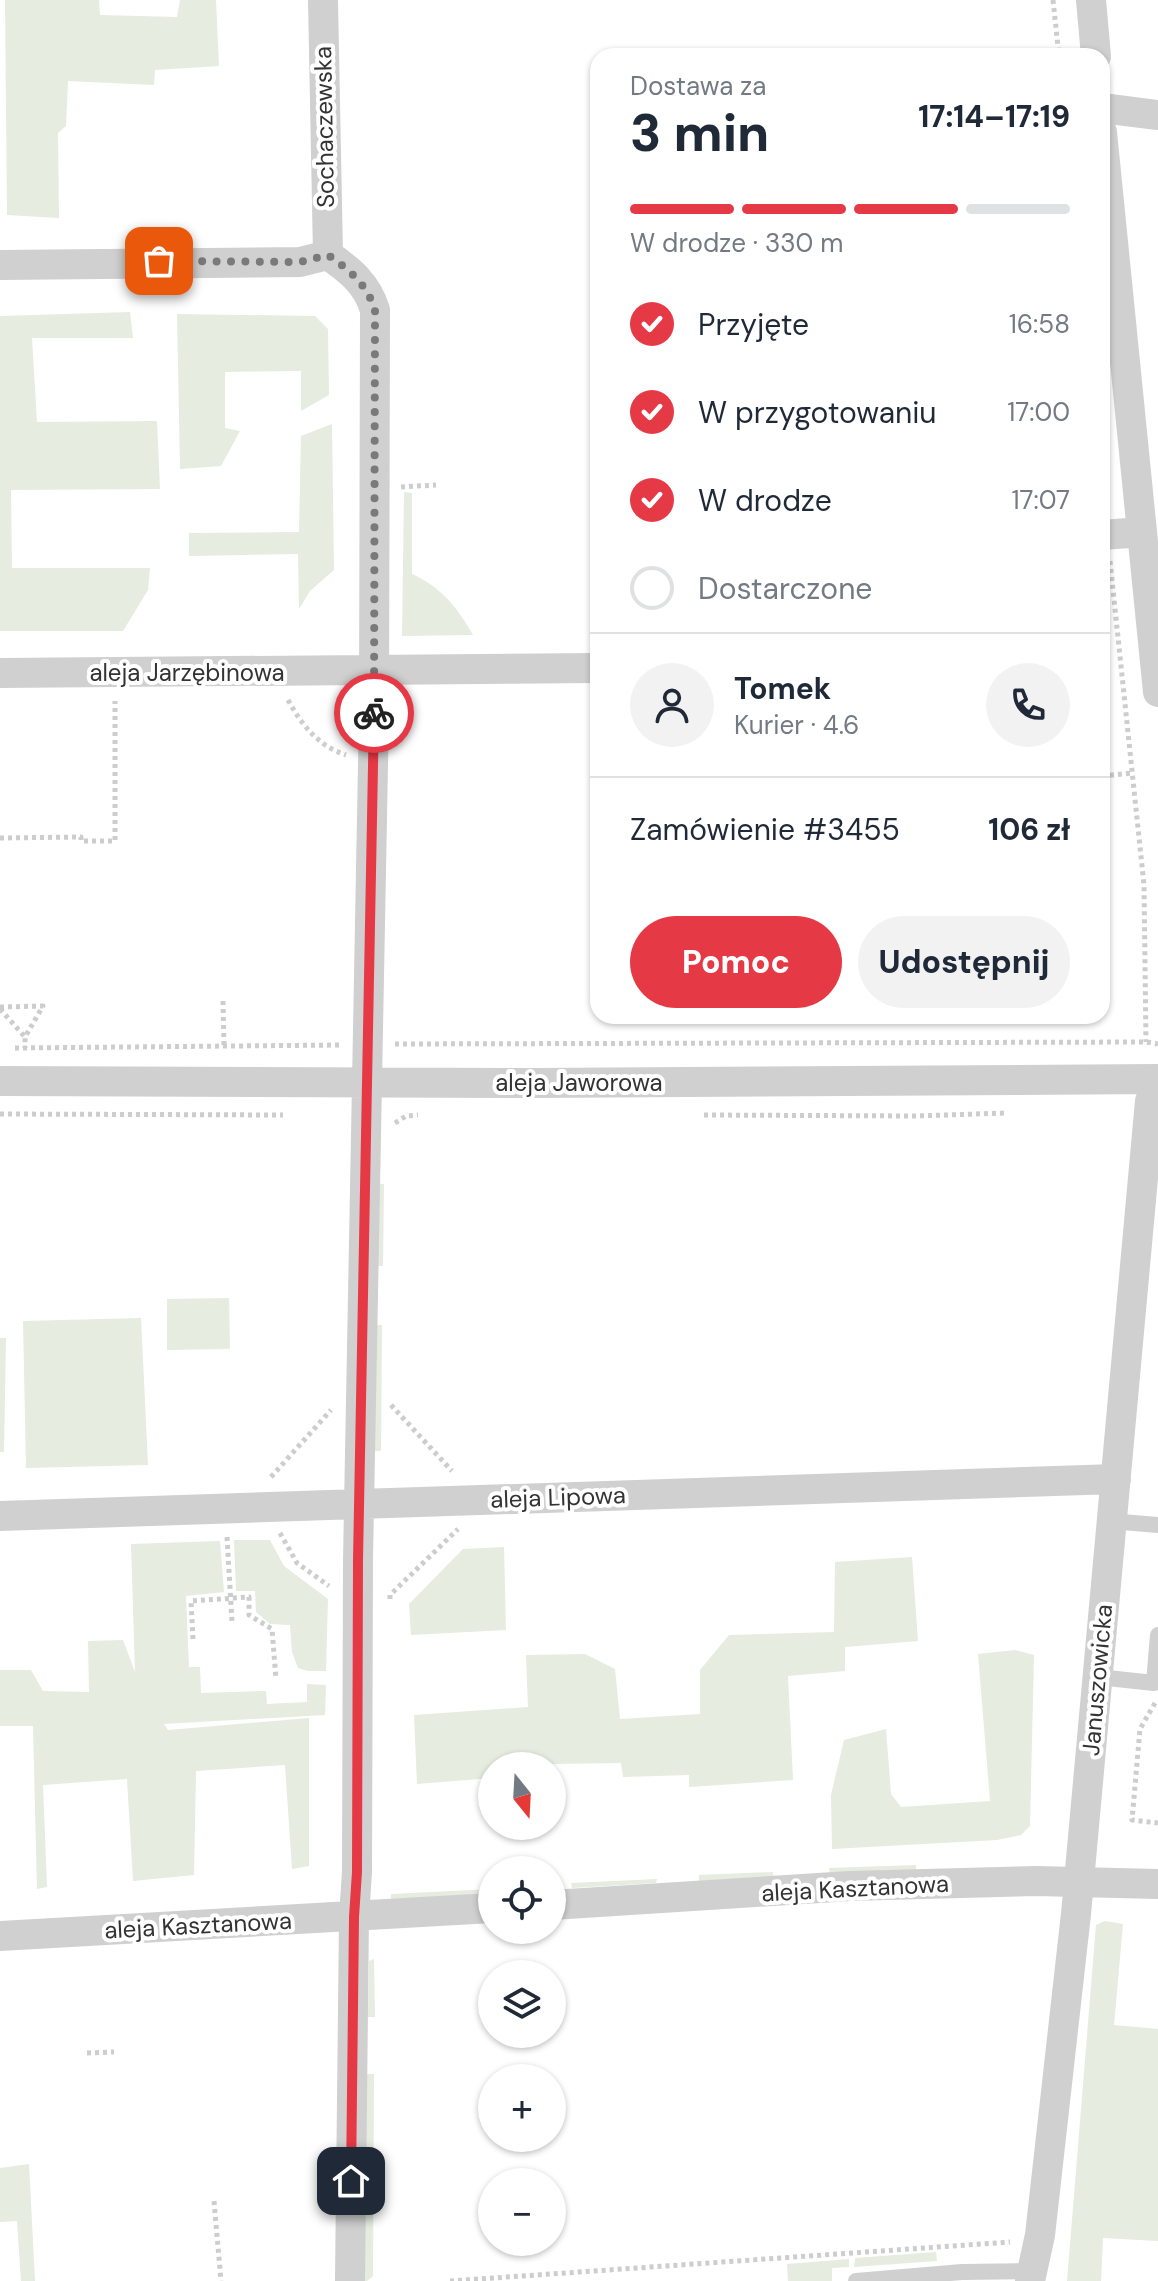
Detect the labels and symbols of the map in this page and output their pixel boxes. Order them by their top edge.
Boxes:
street label: Sochaczewska [307,46,341,208]
pin [125,227,193,295]
street label: aleja Jarzębinowa [89,657,285,688]
courier [334,673,414,753]
street label: aleja Jaworowa [495,1067,663,1098]
street label: aleja Lipowa [490,1479,626,1515]
street label: Januszowicka [1075,1603,1119,1757]
north arrow [478,1752,566,1840]
street label: aleja Kasztanowa [760,1868,950,1908]
street label: aleja Kasztanowa [103,1905,293,1945]
pin [317,2147,385,2215]

